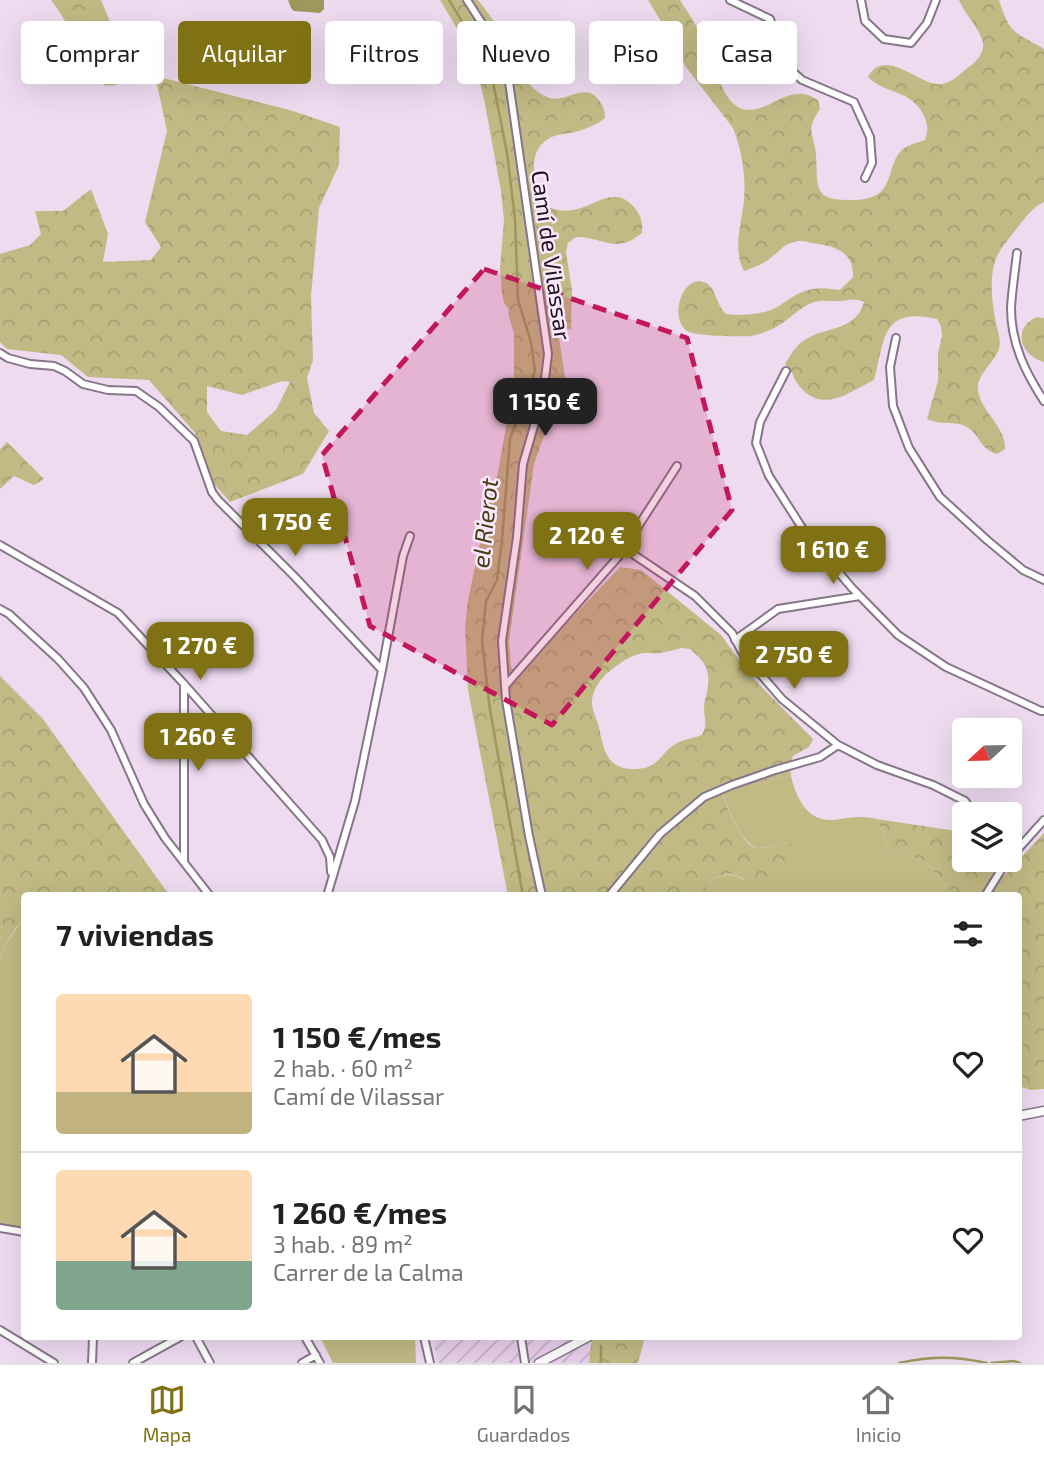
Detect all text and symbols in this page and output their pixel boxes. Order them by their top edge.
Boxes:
chip: Comprar [21,21,164,84]
chip: Alquilar [178,21,311,84]
chip: Filtros [325,21,443,84]
chip: Nuevo [457,21,575,84]
chip: Piso [589,21,683,84]
chip: Casa [697,21,797,84]
street label: Camí de Vilassar [526,168,578,342]
pin: 1 150 € [480,378,610,438]
text: 1 150 € [509,387,581,415]
water label: el Rierot [465,476,503,569]
pin: 1 750 € [230,498,360,558]
text: 1 750 € [258,507,332,535]
pin: 2 120 € [522,512,652,572]
text: 2 120 € [549,521,625,549]
pin: 1 610 € [768,526,898,586]
text: 1 610 € [797,535,869,563]
pin: 1 270 € [135,622,265,682]
text: 1 270 € [163,631,237,659]
pin: 2 750 € [729,632,859,691]
text: 2 750 € [755,640,833,668]
pin: 1 260 € [133,714,263,773]
north arrow [952,718,1022,788]
map controls [952,718,1022,872]
text: 1 260 € [160,722,236,750]
button: layers [952,802,1022,872]
icon: filters [949,915,987,953]
text: 7 viviendas [56,916,214,952]
text: 1 150 €/mes [273,1018,442,1054]
icon: home [112,1022,196,1106]
icon: heart [949,1045,987,1083]
text: 2 hab. · 60 m² [273,1054,413,1082]
text: Camí de Vilassar [273,1082,444,1110]
text: 1 260 €/mes [273,1194,447,1230]
icon: home [112,1198,196,1282]
icon: heart [949,1221,987,1259]
text: 3 hab. · 89 m² [273,1230,413,1258]
text: Carrer de la Calma [273,1258,464,1286]
tab: Mapa [143,1381,191,1446]
tab: Guardados [477,1381,570,1446]
tab: Inicio [856,1381,901,1446]

